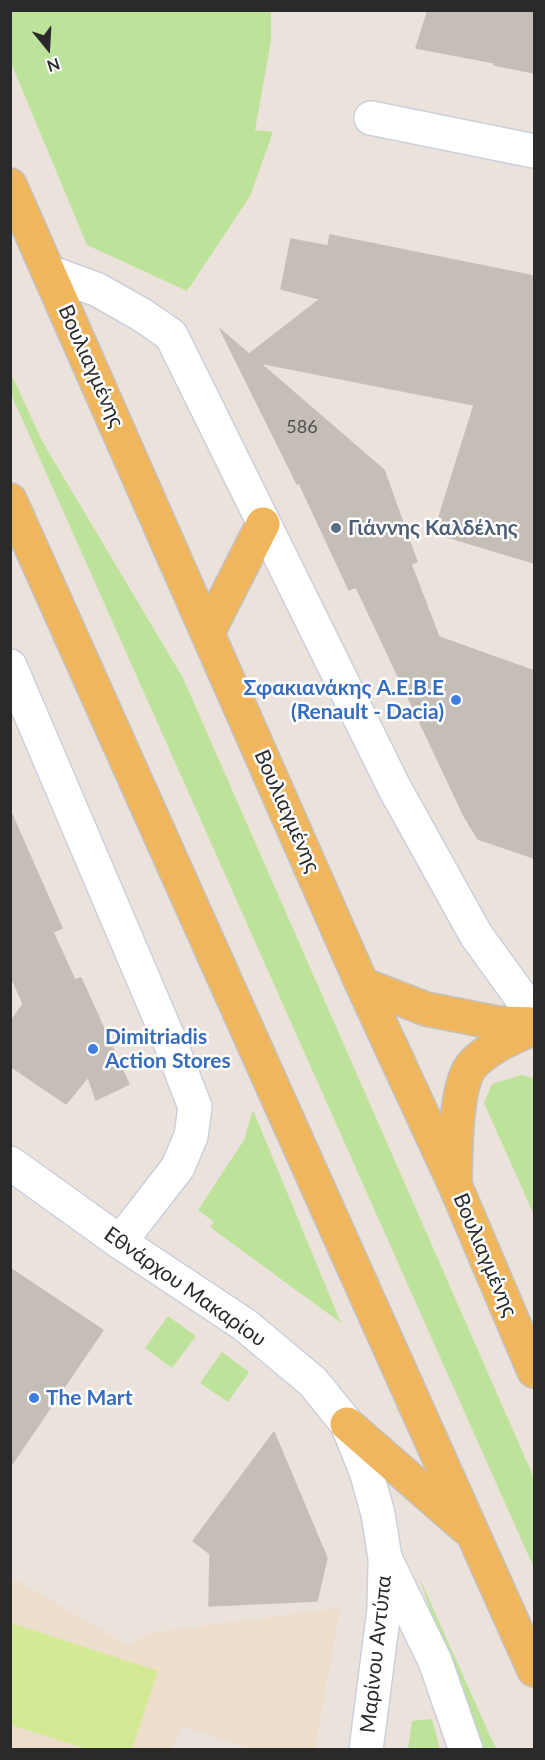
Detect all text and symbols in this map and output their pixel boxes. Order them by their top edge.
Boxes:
north arrow [18,18,78,78]
text: N [45,55,63,77]
street label: Βουλιαγμένης [53,301,129,431]
house number: 586 [286,416,318,438]
place label: Γιάννης Καλδέλης [348,515,518,541]
marker: Γιάννης Καλδέλης [329,521,343,535]
place label: Σφακιανάκης Α.Ε.Β.Ε (Renault - Dacia) [244,675,444,725]
marker: Σφακιανάκης Α.Ε.Β.Ε (Renault - Dacia) [449,693,463,707]
street label: Βουλιαγμένης [249,746,325,876]
place label: Dimitriadis Action Stores [105,1024,231,1074]
marker: Dimitriadis Action Stores [86,1042,100,1056]
street label: Βουλιαγμένης [448,1190,522,1320]
street label: Εθνάρχου Μακαρίου [99,1222,271,1352]
place label: The Mart [46,1385,132,1411]
marker: The Mart [27,1391,41,1405]
street label: Μαρίνου Αντύπα [355,1574,397,1734]

